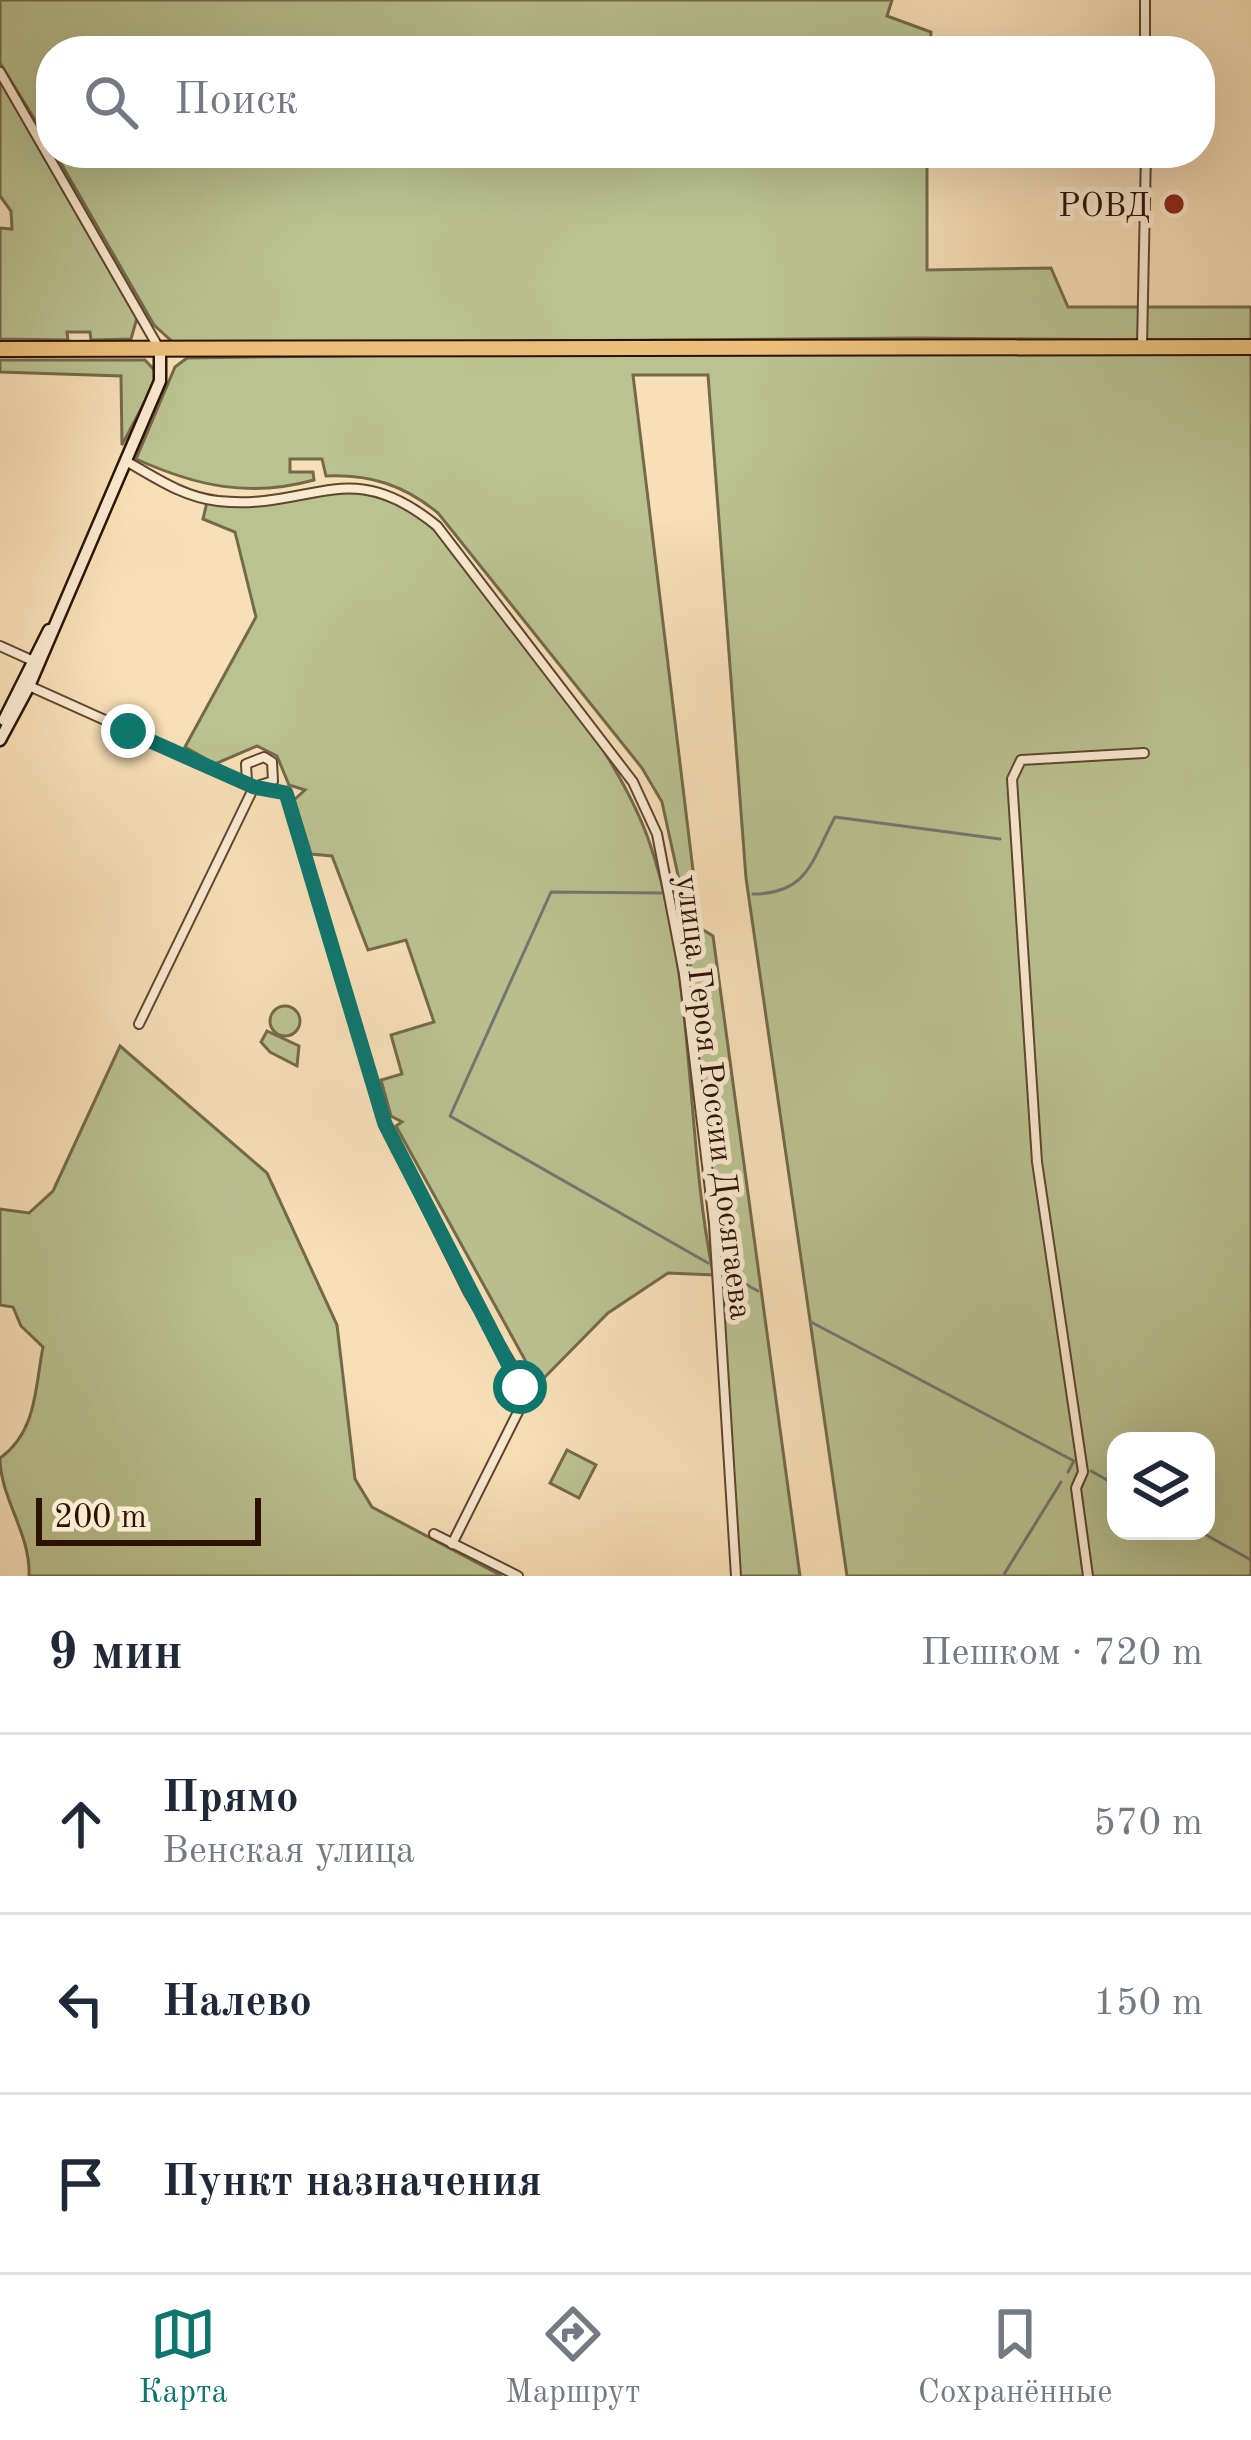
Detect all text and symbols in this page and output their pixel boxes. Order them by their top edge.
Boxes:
search box [36,36,1215,168]
icon: search [78,69,144,135]
text: Поиск [174,79,298,124]
place label: РОВД [1058,191,1150,224]
marker: РОВД [1161,191,1187,217]
route end [101,704,155,758]
street label: улица Героя России Досягаева [669,873,756,1322]
route start [493,1360,547,1414]
map controls [1107,1432,1215,1540]
button: layers [1107,1432,1215,1540]
scale bar [36,1492,261,1545]
text: 200 m [54,1502,147,1535]
text: 9 мин [48,1629,183,1680]
text: Пешком · 720 m [921,1634,1203,1673]
text: Прямо [162,1777,299,1822]
icon: ahead [48,1791,114,1857]
text: 570 m [1093,1804,1203,1843]
text: Венская улица [162,1832,415,1871]
icon: left [48,1971,114,2037]
text: Налево [162,1981,312,2026]
text: 150 m [1093,1984,1203,2023]
icon: arrive [48,2151,114,2217]
text: Пункт назначения [162,2161,542,2206]
tab: Карта [139,2301,228,2414]
tab: Маршрут [505,2301,641,2414]
tab: Сохранённые [918,2301,1112,2414]

